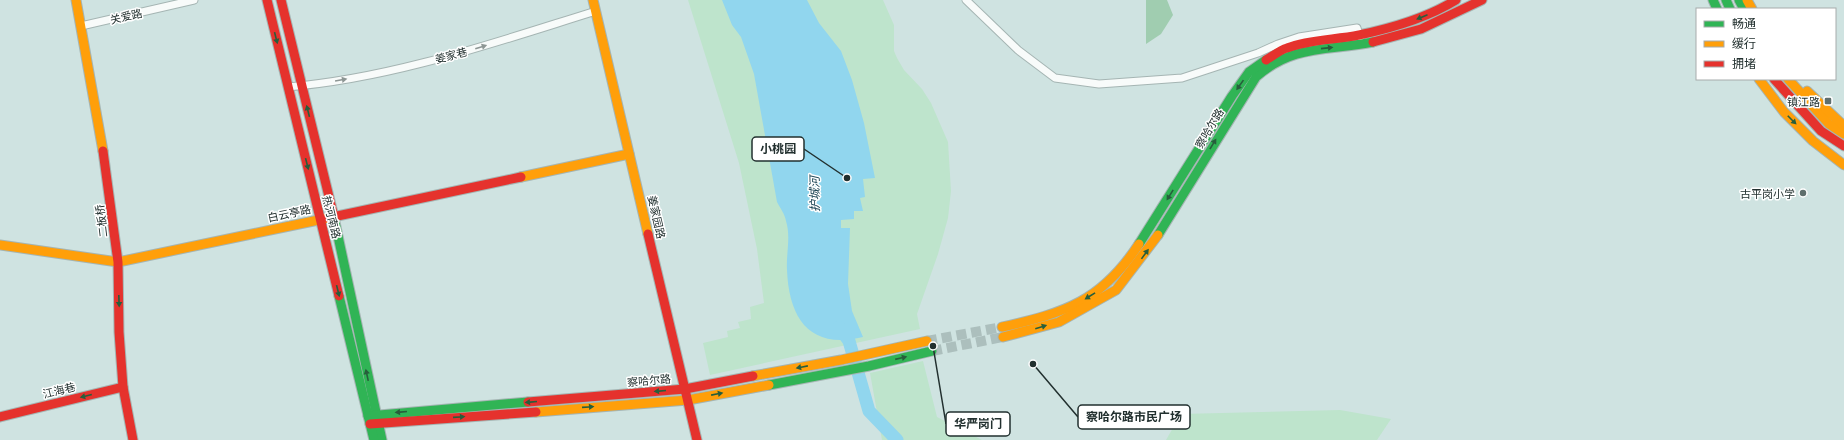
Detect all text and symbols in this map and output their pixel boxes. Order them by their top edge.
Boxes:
street label: 关爱路 [108,5,144,27]
legend [1696,8,1836,80]
one-way arrow [1416,14,1427,20]
text: 畅通 [1732,15,1756,31]
one-way arrow [274,32,280,44]
text: 缓行 [1732,35,1756,51]
street label: 姜家巷 [433,43,469,67]
one-way arrow [475,44,487,50]
one-way arrow [1321,45,1333,51]
text: 拥堵 [1732,55,1756,71]
one-way arrow [334,77,347,83]
one-way arrow [1236,80,1244,91]
place label: 镇江路 [1787,94,1820,109]
marker: 镇江路 [1823,96,1833,106]
one-way arrow [305,105,311,117]
street label: 察哈尔路 [1191,105,1227,151]
one-way arrow [1787,116,1797,125]
callout: 小桃园 [752,137,804,161]
one-way arrow [1210,138,1217,150]
text: 小桃园 [760,140,796,156]
one-way arrow [304,158,310,170]
water label: 护城河 [806,174,822,212]
place label: 古平岗小学 [1740,186,1795,201]
marker: 古平岗小学 [1798,188,1808,198]
one-way arrow [1166,190,1174,200]
street label: 热河南路 [319,194,345,240]
street label: 姜家园路 [645,194,669,240]
street label: 白云亭路 [266,201,312,225]
street label: 二板桥 [92,204,110,238]
one-way arrow [1140,249,1148,259]
one-way arrow [335,284,341,297]
one-way arrow [1084,292,1096,299]
one-way arrow [116,295,122,308]
one-way arrow [1035,324,1047,330]
one-way arrow [895,355,907,361]
one-way arrow [796,365,808,371]
one-way arrow [364,369,370,381]
street label: 察哈尔路 [626,371,672,389]
street label: 江海巷 [41,379,77,401]
one-way arrow [654,388,666,395]
one-way arrow [711,391,724,397]
one-way arrow [79,393,91,399]
one-way arrow [525,398,537,405]
one-way arrow [582,404,594,411]
callout: 察哈尔路市民广场 [1078,405,1190,429]
text: 察哈尔路市民广场 [1086,408,1182,424]
one-way arrow [395,409,407,416]
callout: 华严岗门 [946,412,1010,436]
one-way arrow [453,413,465,420]
text: 华严岗门 [954,415,1002,431]

